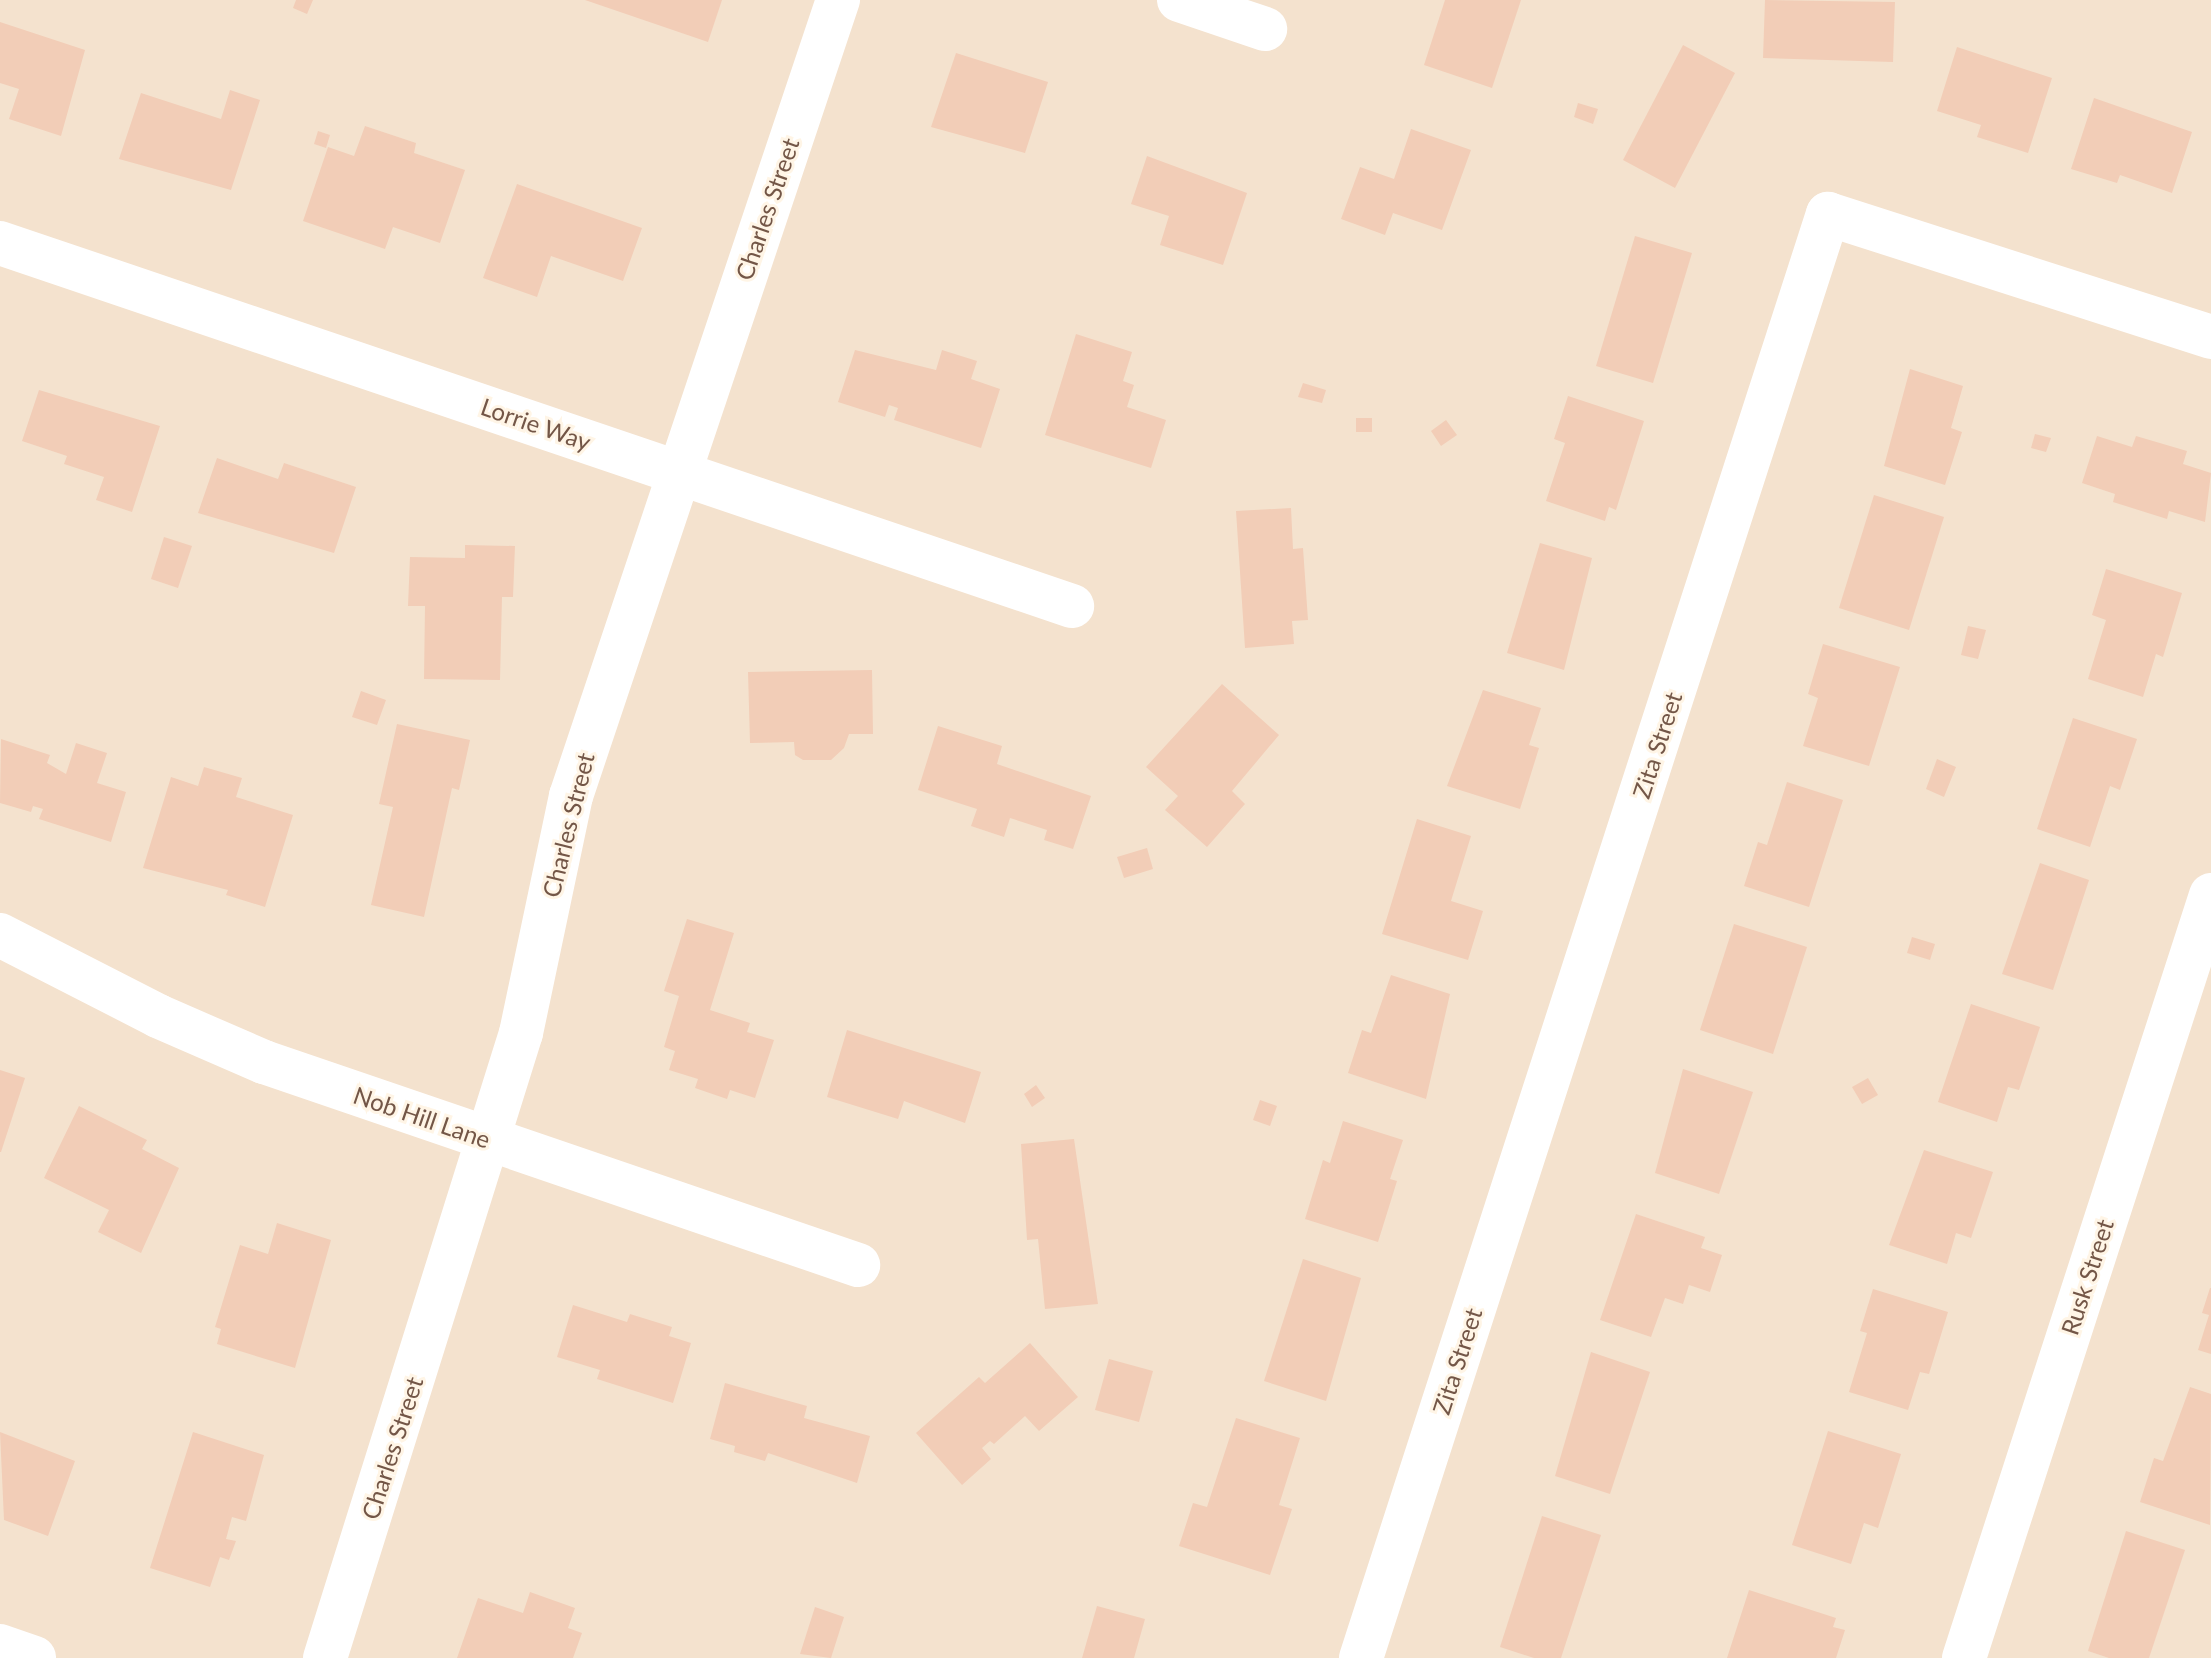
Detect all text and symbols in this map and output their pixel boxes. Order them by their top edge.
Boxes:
street label: Charles Street [729,134,805,284]
street label: Lorrie Way [477,392,595,456]
street label: Zita Street [1626,688,1688,802]
street label: Charles Street [536,750,600,900]
street label: Nob Hill Lane [350,1080,494,1154]
street label: Rusk Street [2055,1216,2119,1338]
street label: Zita Street [1426,1304,1488,1418]
street label: Charles Street [355,1373,429,1523]

